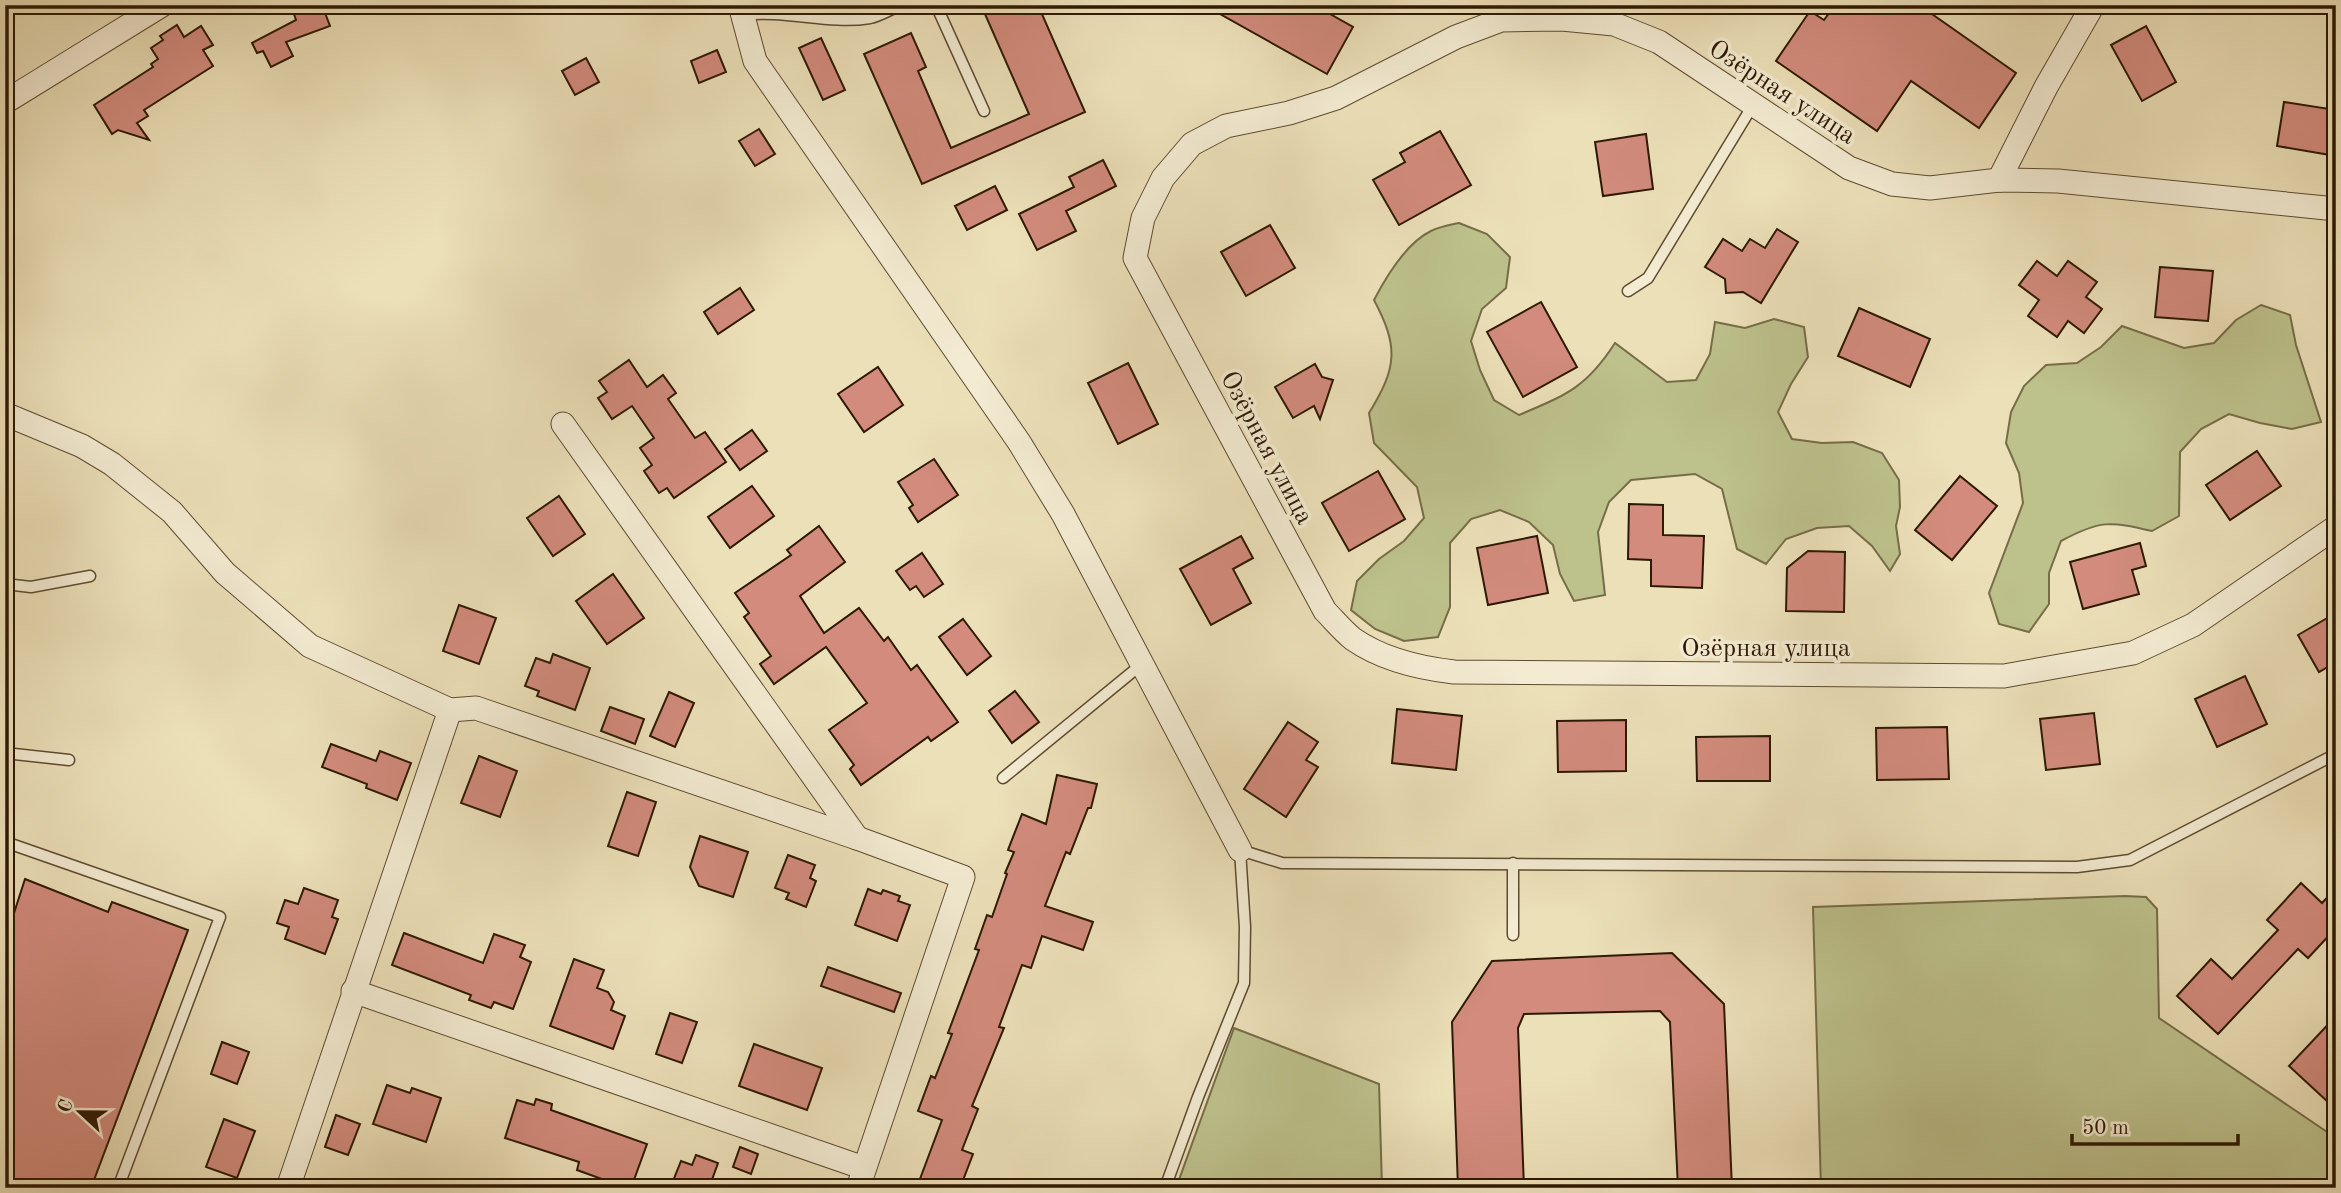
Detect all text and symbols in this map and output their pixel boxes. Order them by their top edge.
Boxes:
street label: Озёрная улица [1704,36,1860,150]
street label: Озёрная улица [1215,367,1318,529]
street label: Озёрная улица [1681,636,1851,662]
north arrow [46,1078,116,1148]
text: С [55,1097,78,1116]
scale bar [2072,1102,2238,1146]
text: 50 m [2082,1118,2129,1139]

